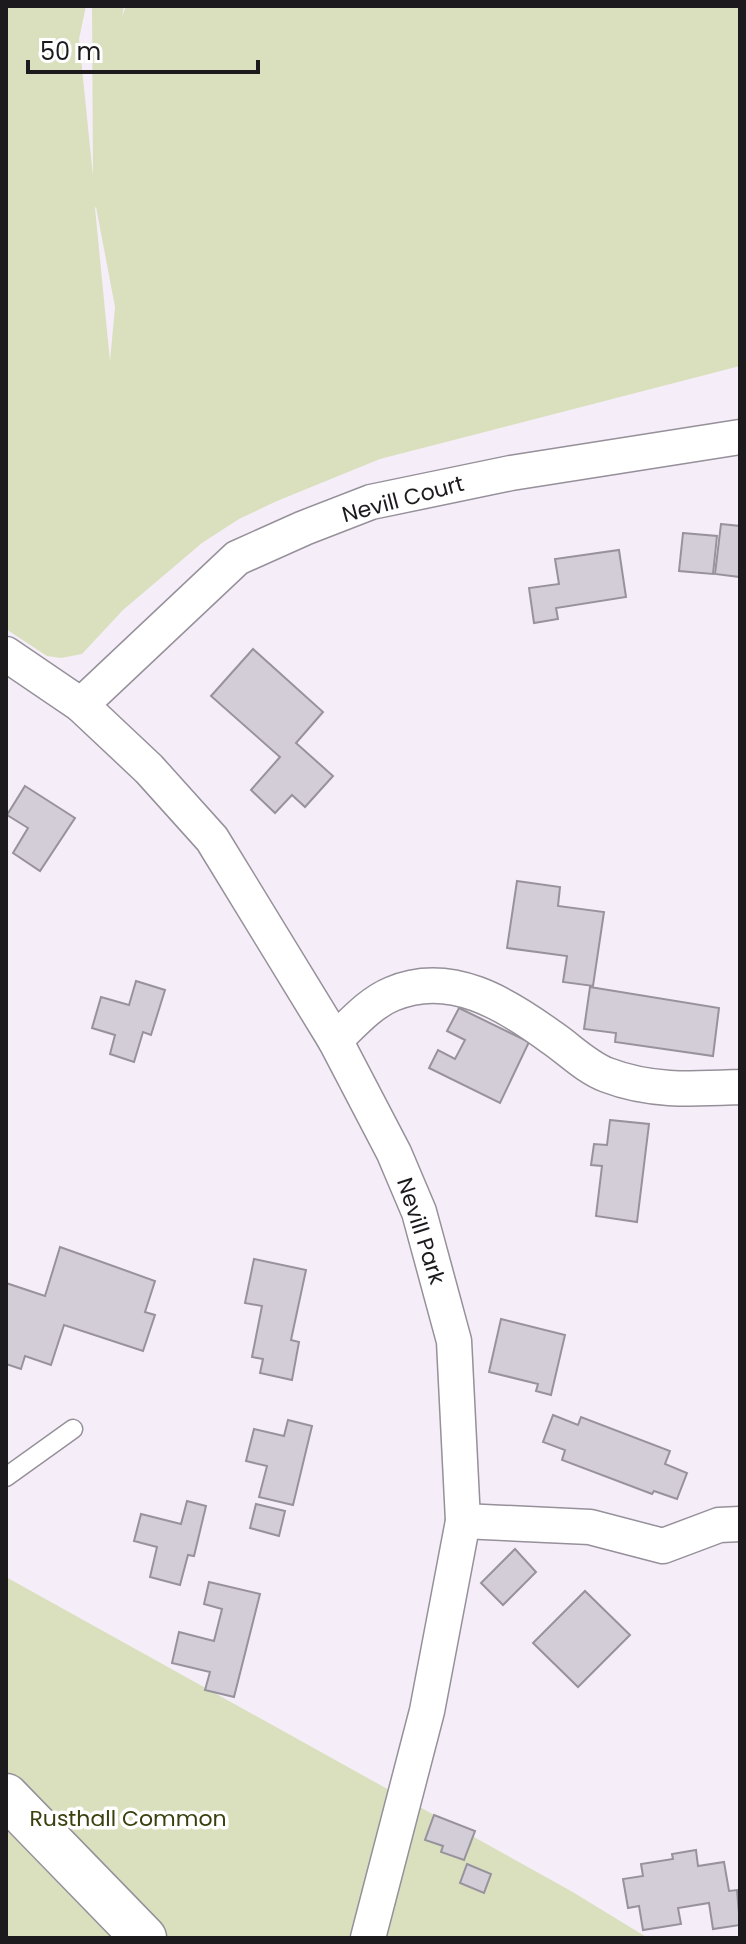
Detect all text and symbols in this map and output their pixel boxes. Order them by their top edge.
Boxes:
scale bar [28,24,258,74]
text: 50 m [40,35,101,68]
street label: Nevill Court [339,468,467,530]
street label: Nevill Park [389,1174,453,1289]
park label: Rusthall Common [29,1803,227,1834]

